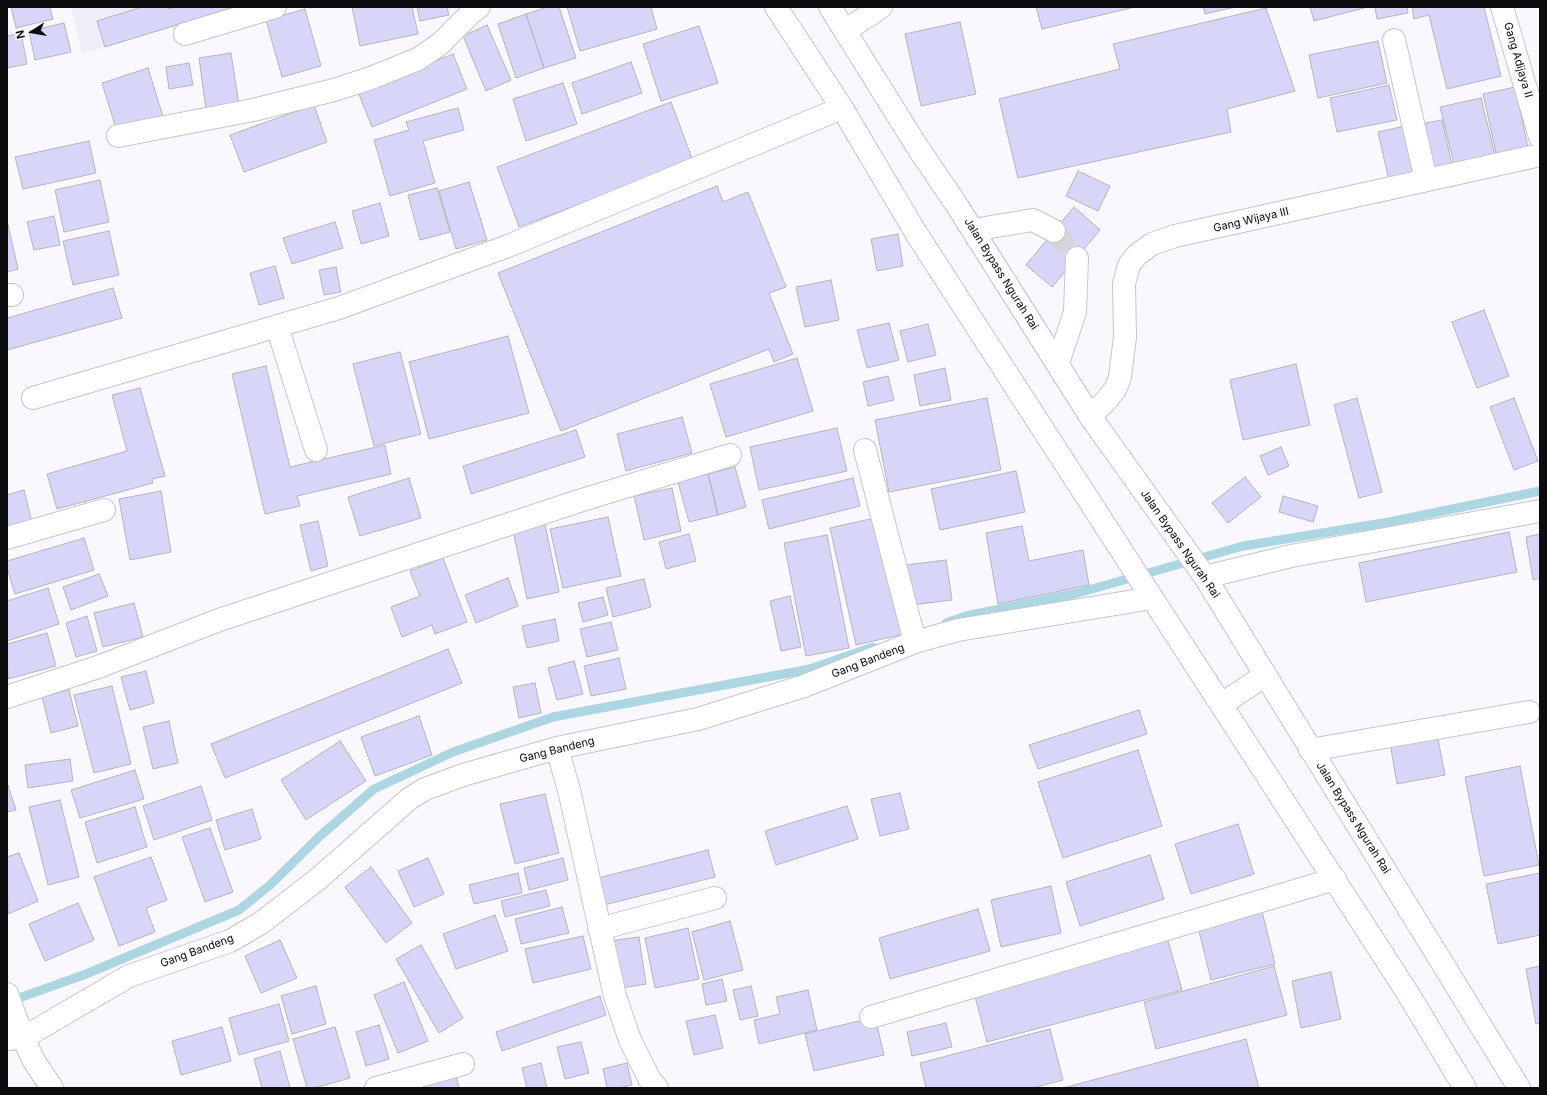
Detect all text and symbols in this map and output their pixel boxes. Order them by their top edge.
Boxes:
north arrow [12,12,52,52]
street label: Gang Adijaya II [1501,21,1535,99]
text: N [13,29,28,40]
street label: Gang Wijaya III [1212,205,1290,235]
street label: Jalan Bypass Ngurah Rai [961,216,1041,332]
street label: Jalan Bypass Ngurah Rai [1138,487,1222,601]
street label: Gang Bandeng [830,641,906,681]
street label: Gang Bandeng [518,734,596,766]
street label: Jalan Bypass Ngurah Rai [1313,760,1393,876]
street label: Gang Bandeng [159,932,235,970]

